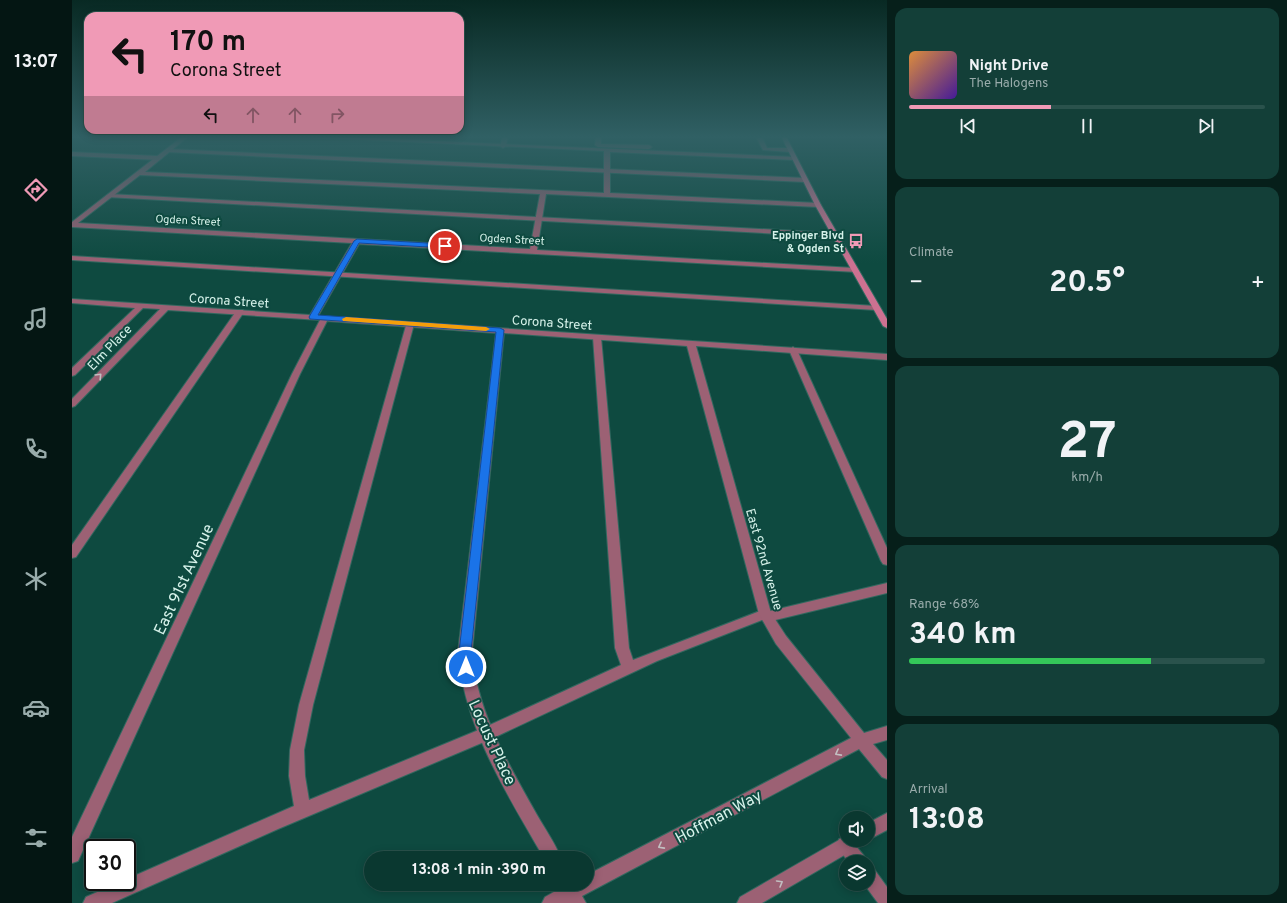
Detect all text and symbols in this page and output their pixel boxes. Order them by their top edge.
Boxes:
text: 170 m [170,25,246,61]
icon: left [104,28,156,80]
text: 13:07 [14,51,58,74]
text: Night Drive [969,57,1049,76]
text: Corona Street [170,60,282,83]
text: The Halogens [969,76,1048,92]
icon: left [200,104,222,126]
icon: ahead [242,104,264,126]
icon: ahead [284,104,306,126]
icon: right [326,104,348,126]
icon: previous [957,115,979,137]
icon: pause [1076,115,1098,137]
icon: next [1195,115,1217,137]
icon: directions [22,176,50,204]
street label: Ogden Street [155,212,221,230]
pin [428,229,462,263]
place label: Eppinger Blvd & Ogden St [772,229,844,256]
street label: Ogden Street [479,231,545,249]
bus stop icon: Eppinger Blvd & Ogden St [847,232,865,250]
icon: arrive [434,235,456,257]
text: Climate [909,245,954,261]
text: 20.5° [1049,265,1125,302]
text: − [909,270,923,297]
text: + [1251,270,1265,297]
street label: Corona Street [188,291,270,313]
icon: music [22,305,50,333]
street label: Corona Street [511,313,593,335]
street label: Elm Place [85,322,136,375]
one-way arrow [94,373,102,381]
text: 27 [1057,411,1117,477]
icon: phone [22,435,50,463]
text: km/h [1071,470,1103,486]
street label: East 92nd Avenue [741,507,785,612]
street label: East 91st Avenue [150,521,219,639]
icon: climate [22,565,50,593]
text: Range · 68% [909,597,979,613]
text: 340 km [909,617,1017,654]
position arrow [445,646,487,688]
icon: car [22,694,50,722]
street label: Locust Place [463,697,520,789]
one-way arrow [835,748,842,756]
text: Arrival [909,782,948,798]
street label: Hoffman Way [672,787,766,849]
text: 13:08 [909,802,985,839]
map controls [839,811,875,891]
button: sound [839,811,875,847]
icon: filters [22,824,50,852]
speed limit sign: 30 [84,839,136,891]
one-way arrow [658,841,665,848]
button: layers [839,855,875,891]
text: 13:08 · 1 min · 390 m [412,861,546,880]
one-way arrow [776,881,783,888]

